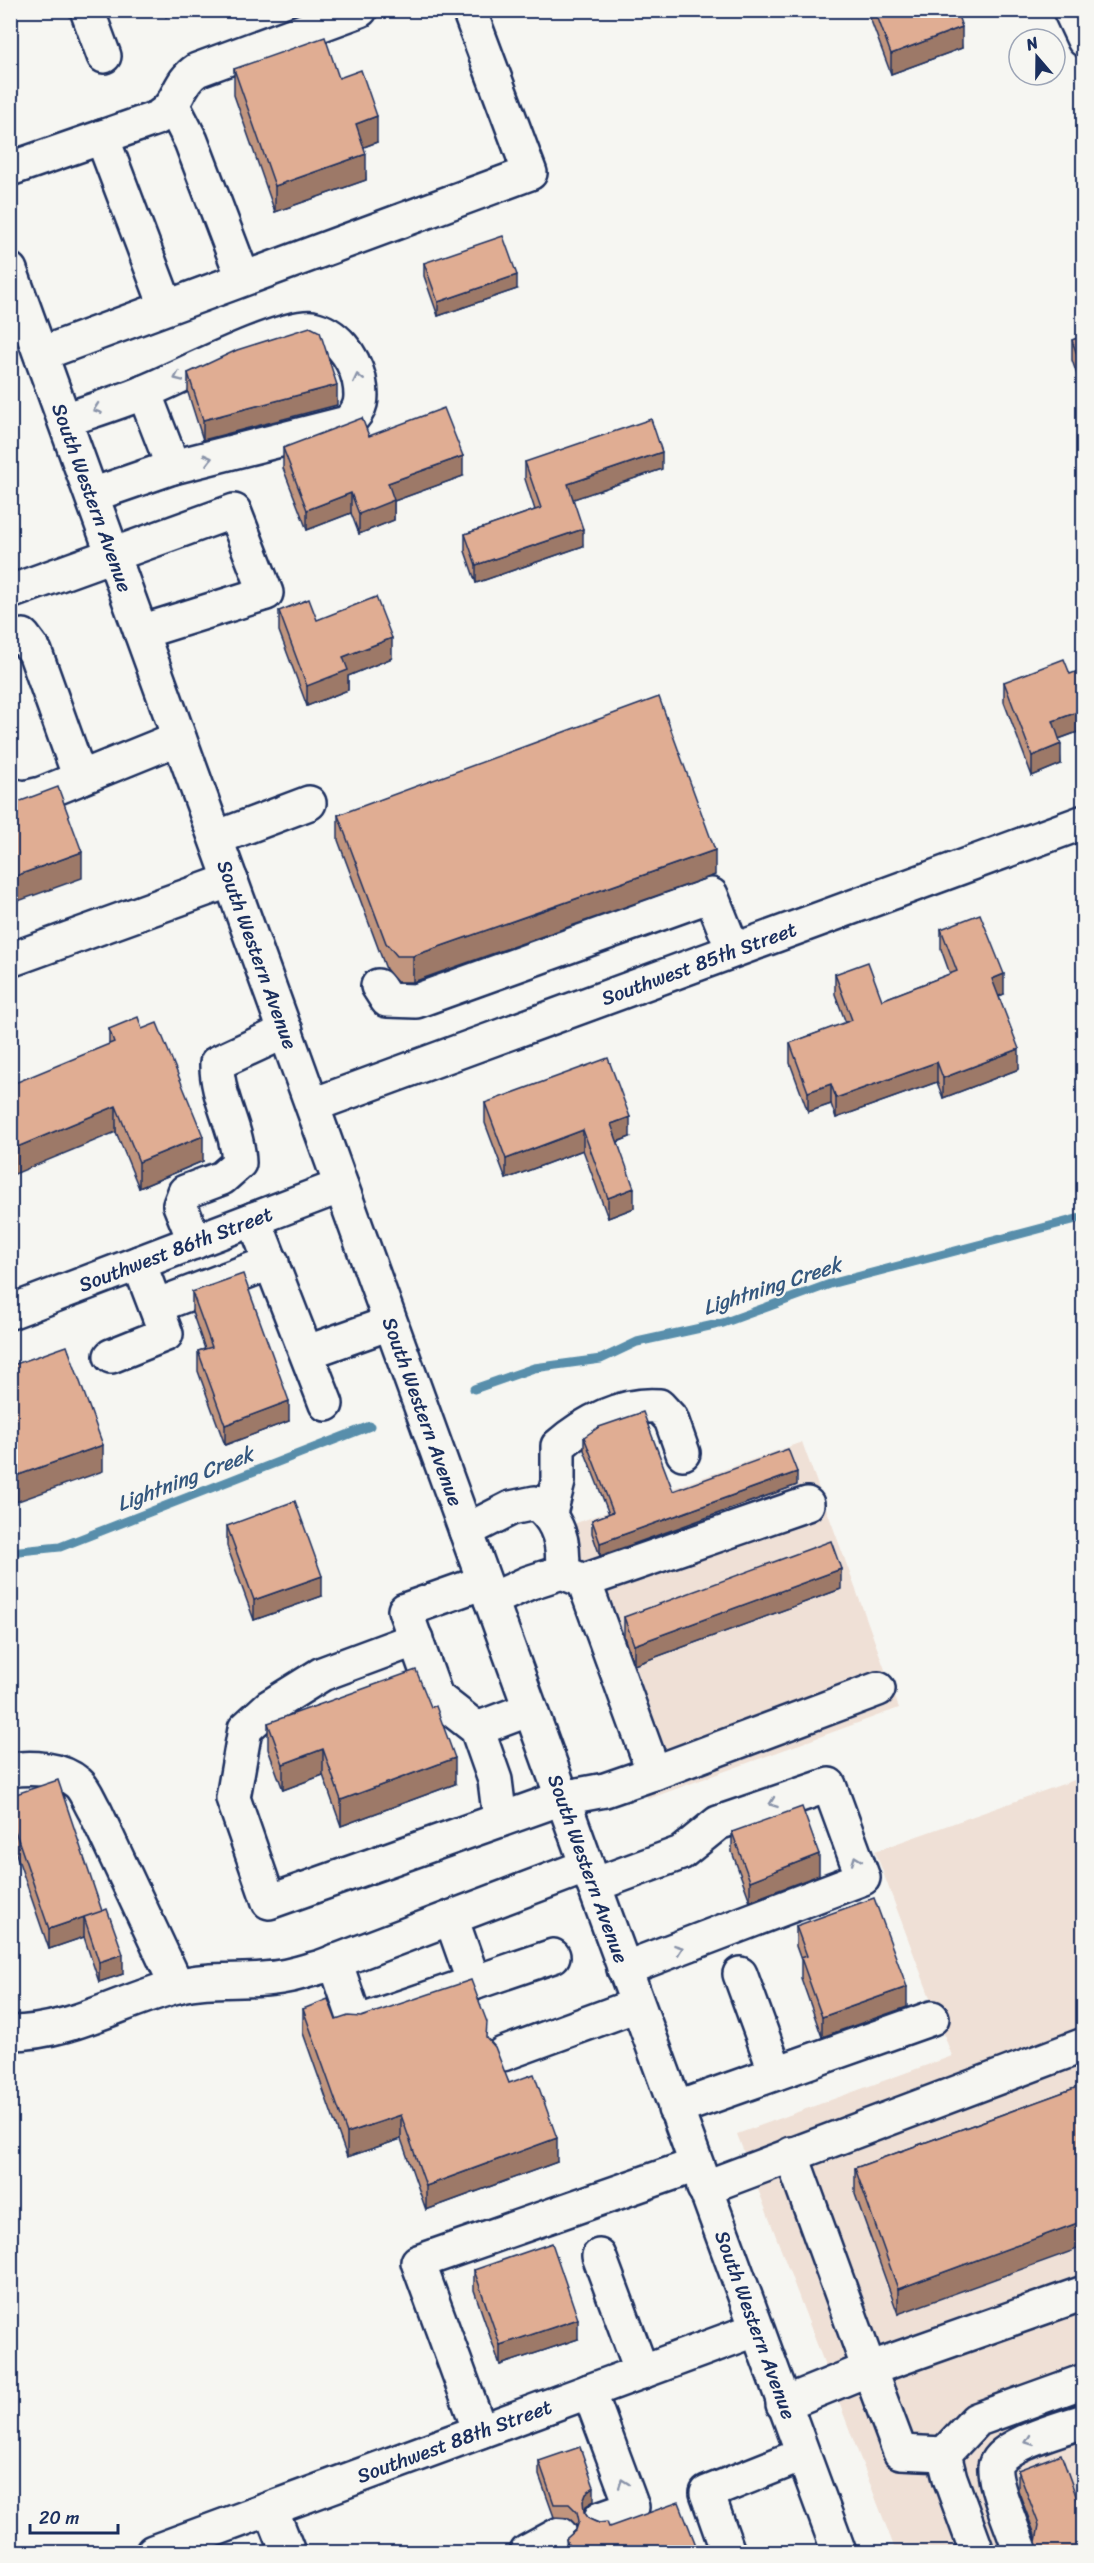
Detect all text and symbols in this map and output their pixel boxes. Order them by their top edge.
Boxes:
north arrow [1007,27,1067,87]
text: N [1021,28,1043,59]
one-way arrow [173,370,184,382]
one-way arrow [353,373,366,383]
street label: South Western Avenue [41,398,142,597]
one-way arrow [92,401,103,414]
one-way arrow [203,453,213,466]
street label: South Western Avenue [207,855,307,1054]
street label: Southwest 85th Street [596,912,802,1016]
street label: Southwest 86th Street [73,1197,278,1302]
water label: Lightning Creek [698,1245,849,1326]
street label: South Western Avenue [372,1312,473,1511]
water label: Lightning Creek [111,1434,262,1523]
street label: South Western Avenue [537,1769,638,1968]
one-way arrow [768,1795,779,1808]
one-way arrow [851,1856,864,1866]
one-way arrow [673,1944,684,1956]
street label: South Western Avenue [704,2226,806,2425]
street label: Southwest 88th Street [352,2389,557,2493]
one-way arrow [1024,2434,1034,2447]
one-way arrow [618,2478,630,2489]
scale bar [30,2497,118,2535]
text: 20 m [39,2502,79,2534]

